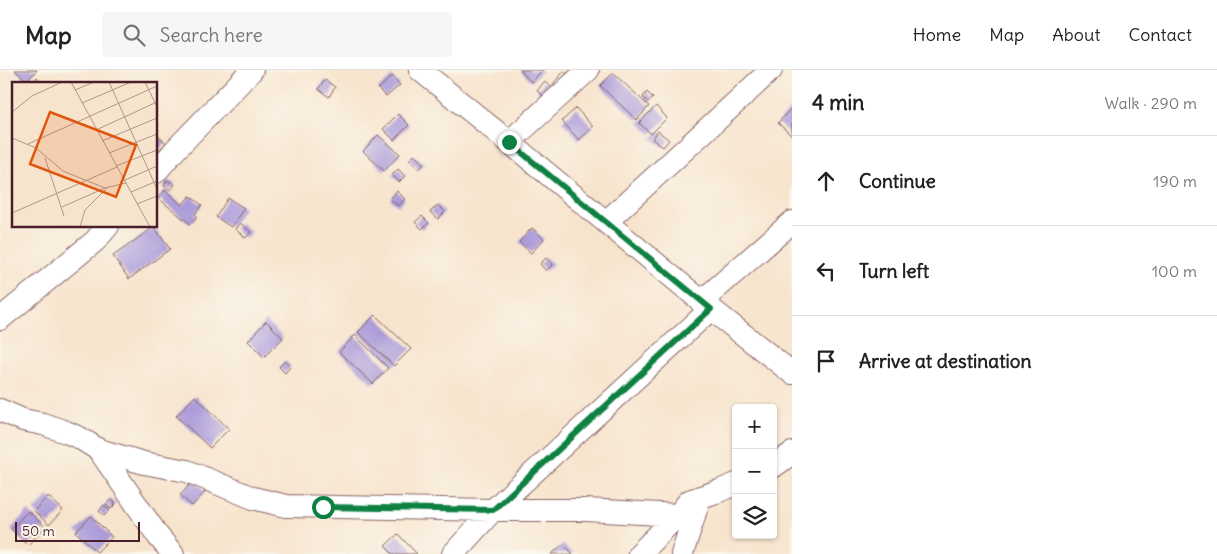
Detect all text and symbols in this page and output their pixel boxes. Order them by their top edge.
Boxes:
search box [102,12,452,57]
text: Map [25,20,72,50]
icon: search [120,21,148,49]
text: Search here [160,23,263,47]
text: Home [913,23,961,46]
text: Map [989,23,1024,46]
text: About [1052,23,1100,46]
text: Contact [1128,23,1192,46]
inset map [12,82,158,228]
text: 4 min [812,89,864,116]
text: Walk · 290 m [1105,93,1197,113]
route end [498,131,521,154]
icon: ahead [812,167,840,195]
text: Continue [859,169,936,193]
text: 190 m [1153,171,1197,191]
icon: left [812,257,840,285]
text: Turn left [859,259,929,283]
text: 100 m [1152,261,1197,281]
icon: arrive [812,347,840,375]
text: Arrive at destination [859,349,1032,373]
map controls [732,404,777,539]
button: + [732,404,777,449]
button: − [732,449,777,494]
button: layers [732,494,777,539]
route start [312,496,335,519]
scale bar [15,519,140,542]
text: 50 m [22,522,55,540]

